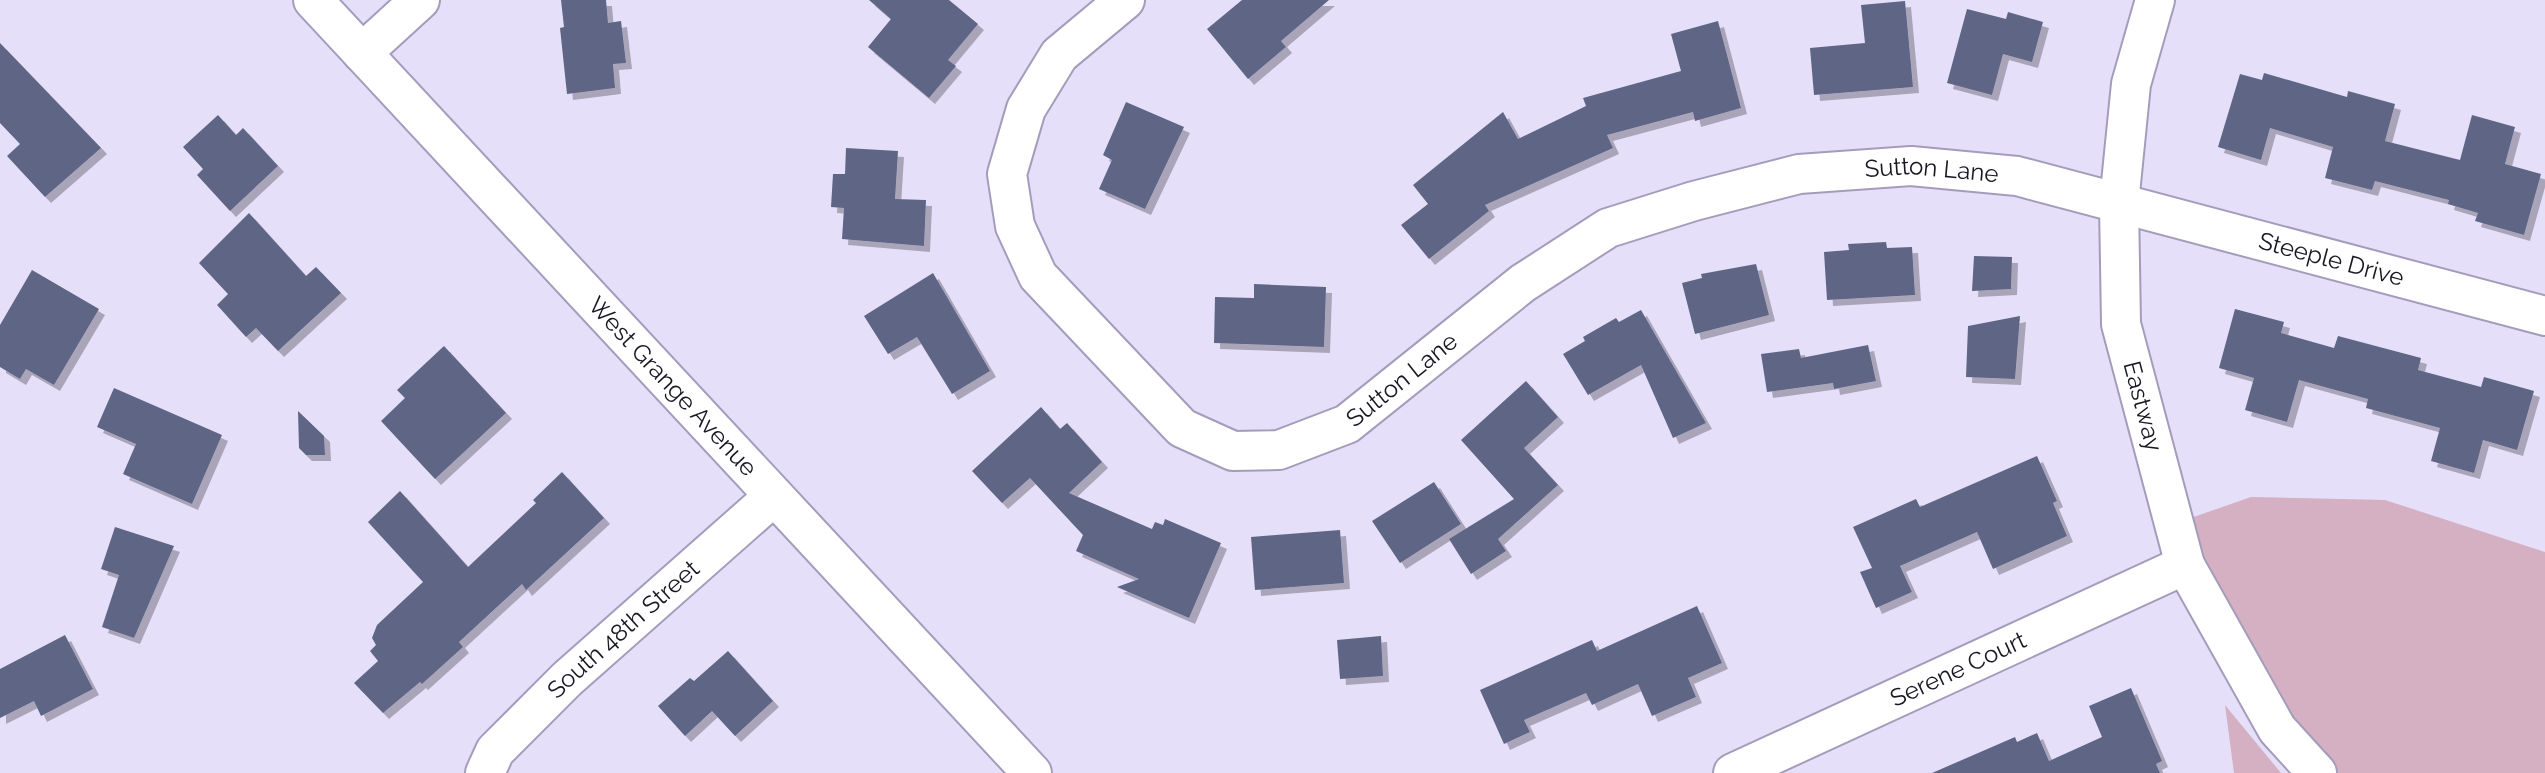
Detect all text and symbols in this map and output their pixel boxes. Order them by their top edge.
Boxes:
street label: Sutton Lane [1864,151,2000,188]
street label: Steeple Drive [2256,226,2407,292]
street label: West Grange Avenue [582,290,763,482]
street label: Sutton Lane [1340,326,1463,433]
street label: Eastway [2117,358,2169,454]
street label: South 48th Street [541,554,705,704]
street label: Serene Court [1885,625,2031,713]

